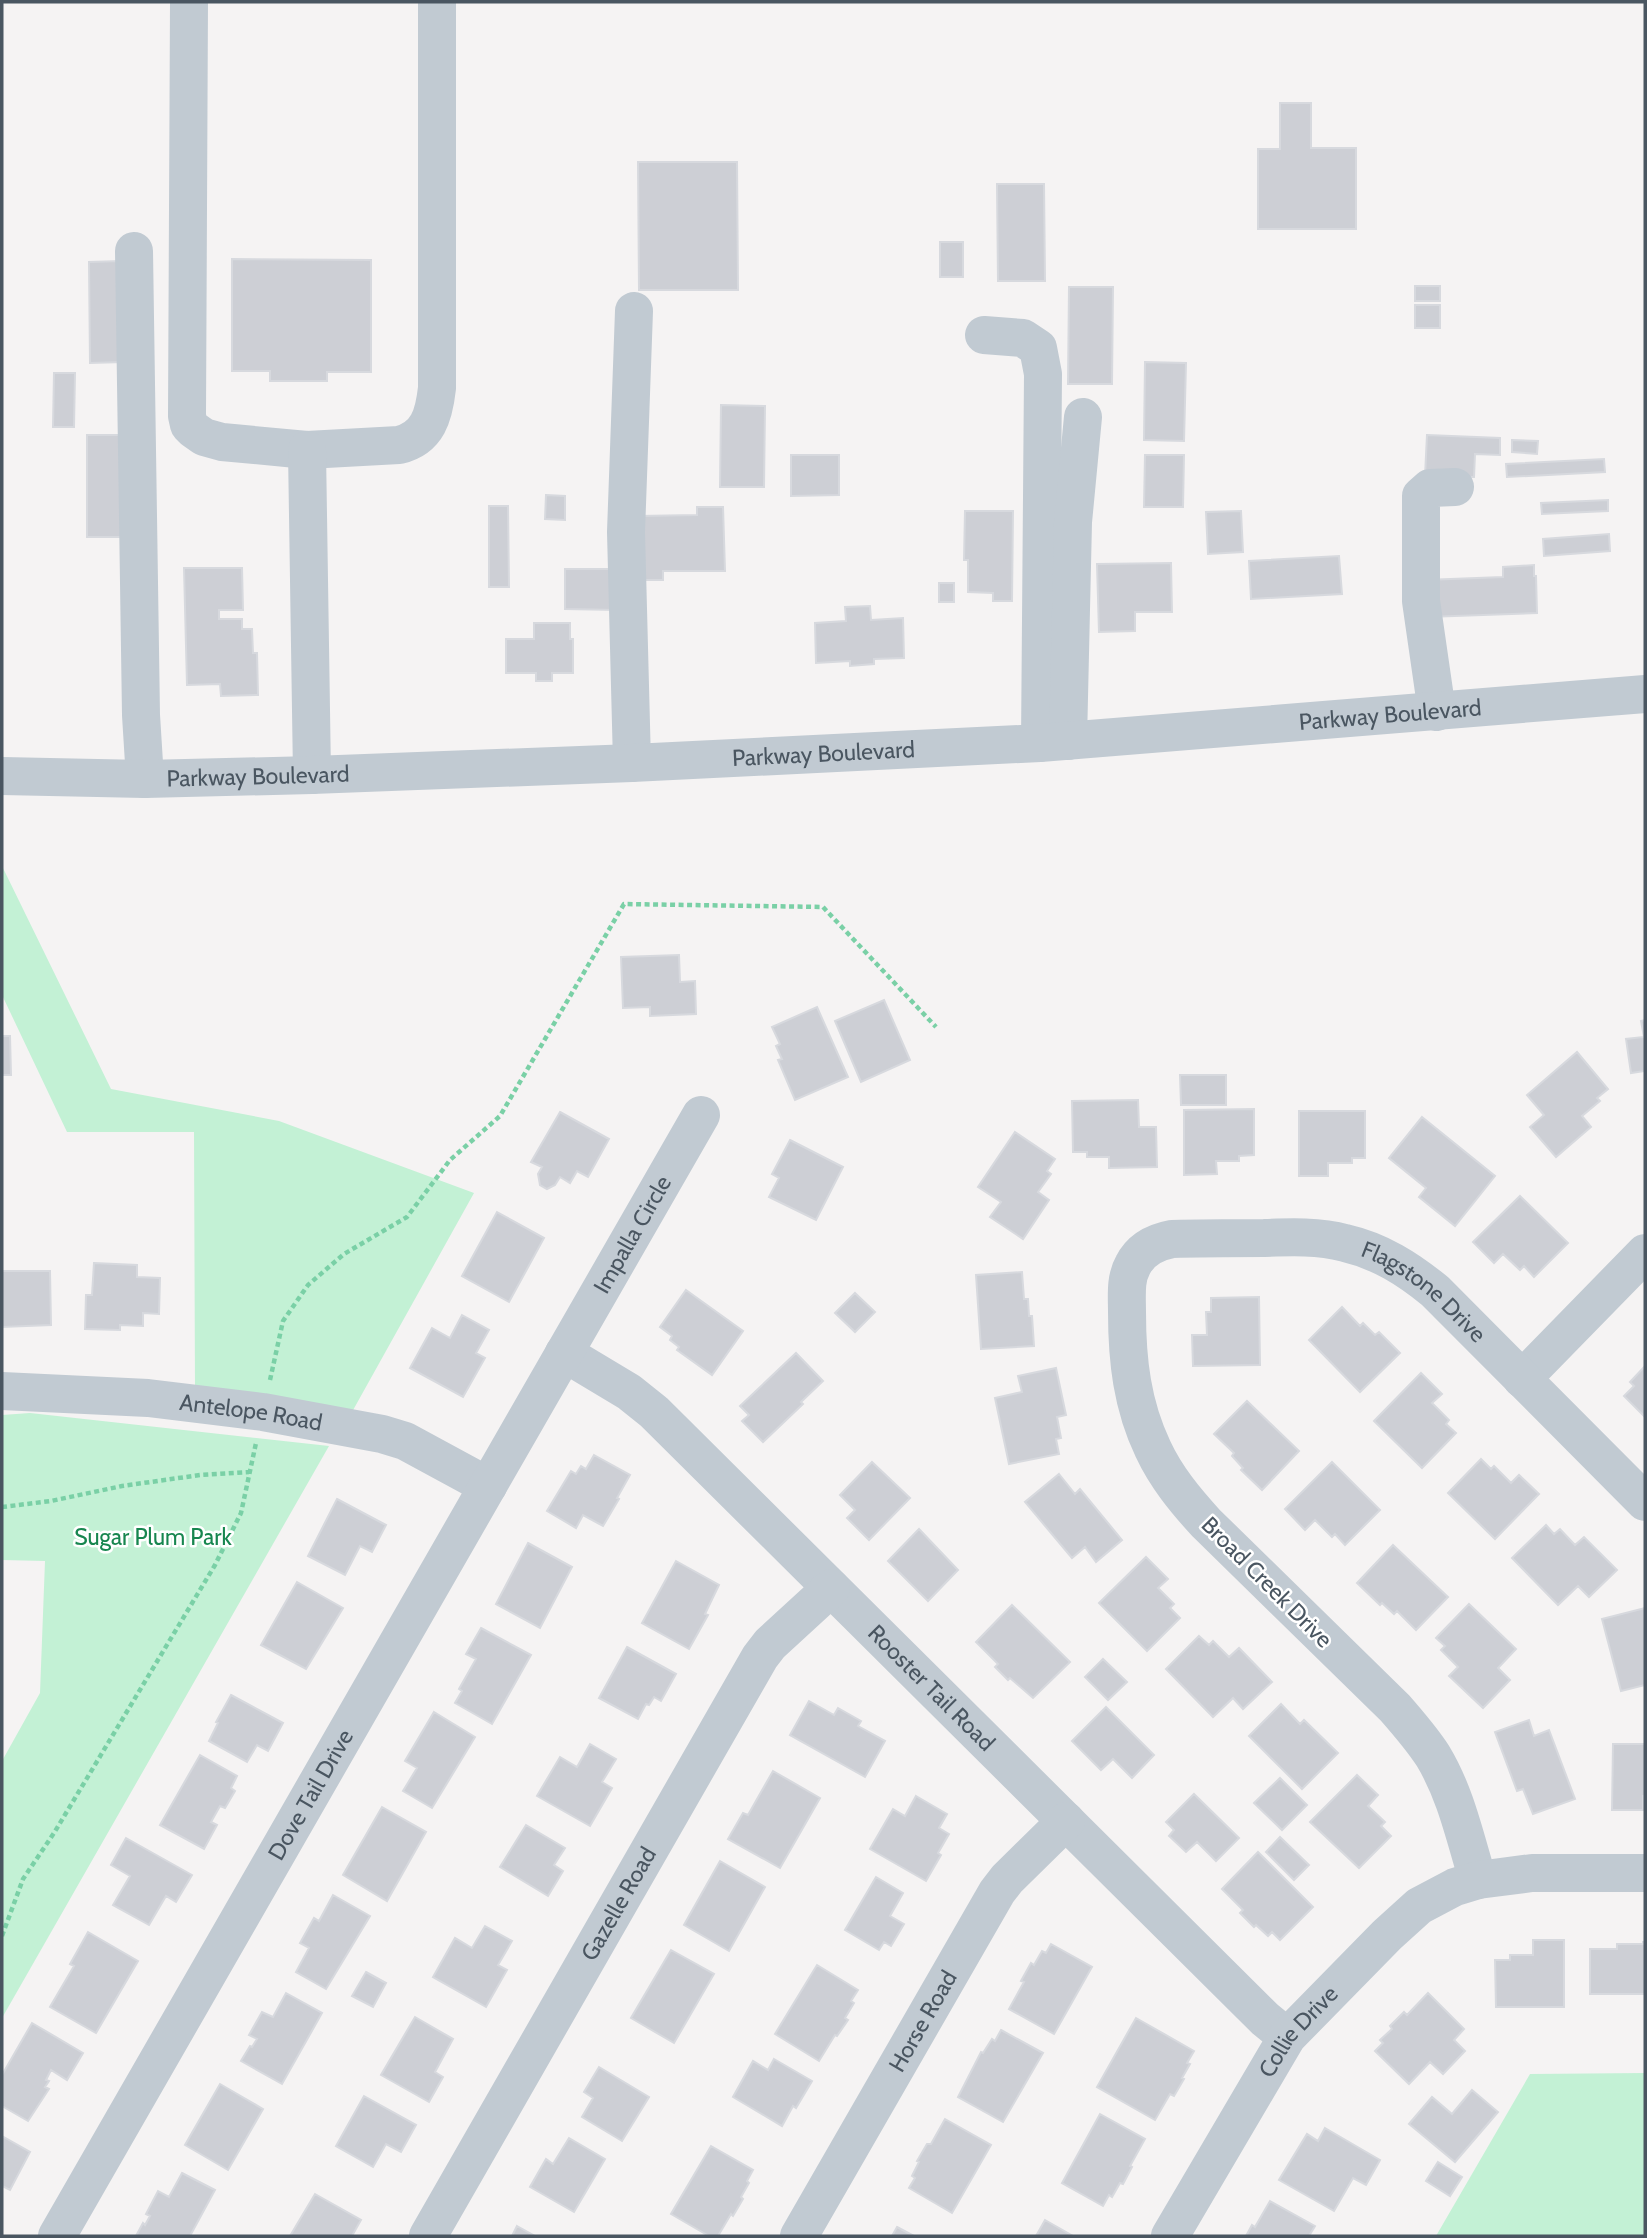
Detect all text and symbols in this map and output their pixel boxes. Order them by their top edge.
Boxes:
street label: Parkway Boulevard [1298,693,1482,736]
street label: Parkway Boulevard [731,735,916,772]
street label: Parkway Boulevard [166,760,350,792]
street label: Impalla Circle [588,1170,677,1298]
street label: Flagstone Drive [1358,1235,1492,1348]
street label: Antelope Road [178,1388,325,1437]
street label: Broad Creek Drive [1196,1511,1338,1653]
park label: Sugar Plum Park [74,1523,232,1551]
street label: Rooster Tail Road [862,1619,1001,1757]
street label: Dove Tail Drive [262,1724,359,1865]
street label: Gazelle Road [575,1842,662,1966]
street label: Horse Road [883,1965,963,2077]
street label: Collie Drive [1252,1979,1344,2082]

